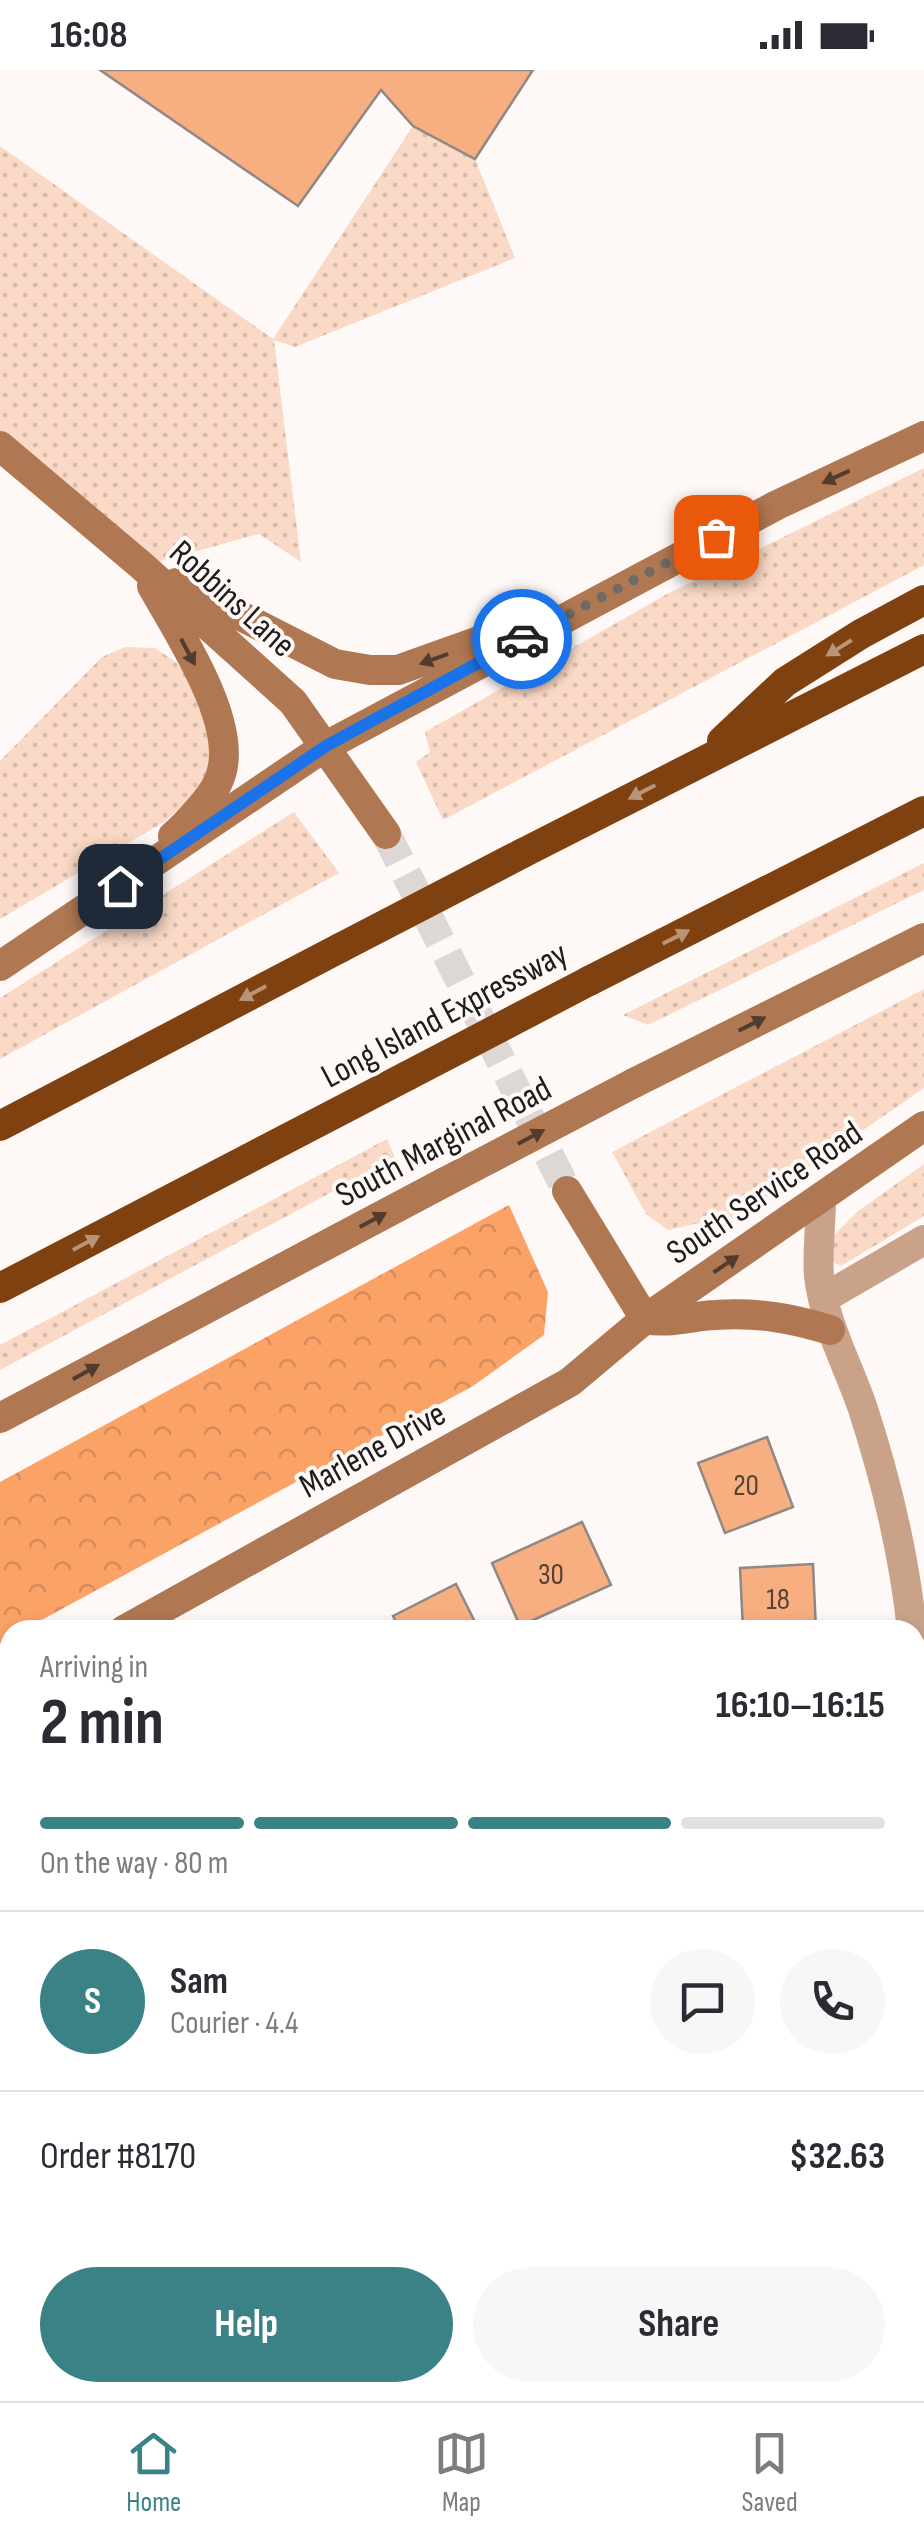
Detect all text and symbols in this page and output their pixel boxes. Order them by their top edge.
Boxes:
text: 16:08 [50,13,127,58]
one-way arrow [821,469,850,486]
pin [674,495,759,580]
icon: bag [689,510,744,565]
street label: Robbins Lane [160,531,304,667]
courier [472,589,572,689]
icon: car [495,612,550,667]
one-way arrow [178,638,196,666]
one-way arrow [825,638,853,656]
one-way arrow [418,652,448,667]
one-way arrow [628,783,657,800]
pin [78,844,163,929]
icon: home [93,859,148,914]
one-way arrow [662,928,691,945]
street label: Long Island Expressway [314,932,575,1098]
one-way arrow [239,984,268,1001]
one-way arrow [738,1016,767,1033]
street label: South Marginal Road [329,1067,559,1217]
street label: South Service Road [659,1112,871,1274]
one-way arrow [517,1129,546,1146]
one-way arrow [359,1212,388,1229]
one-way arrow [72,1235,101,1252]
one-way arrow [713,1255,740,1274]
one-way arrow [71,1363,100,1380]
street label: Marlene Drive [292,1393,453,1508]
house number: 20 [733,1468,759,1504]
house number: 30 [538,1557,564,1593]
house number: 18 [766,1582,790,1618]
text: Arriving in [40,1648,148,1687]
text: 16:10–16:15 [716,1683,885,1728]
text: 2 min [40,1685,164,1763]
text: On the way · 80 m [40,1844,228,1883]
button: chat [650,1949,755,2054]
button: phone [780,1949,885,2054]
text: Sam [170,1959,228,2004]
text: S [84,1979,101,2024]
text: Courier · 4.4 [170,2004,298,2043]
text: Order #8170 [40,2134,196,2179]
text: $32.63 [789,2134,885,2179]
button: Help [40,2267,453,2382]
button: Share [473,2267,885,2382]
tab: Home [126,2426,181,2519]
tab: Map [434,2426,489,2519]
tab: Saved [742,2426,798,2519]

